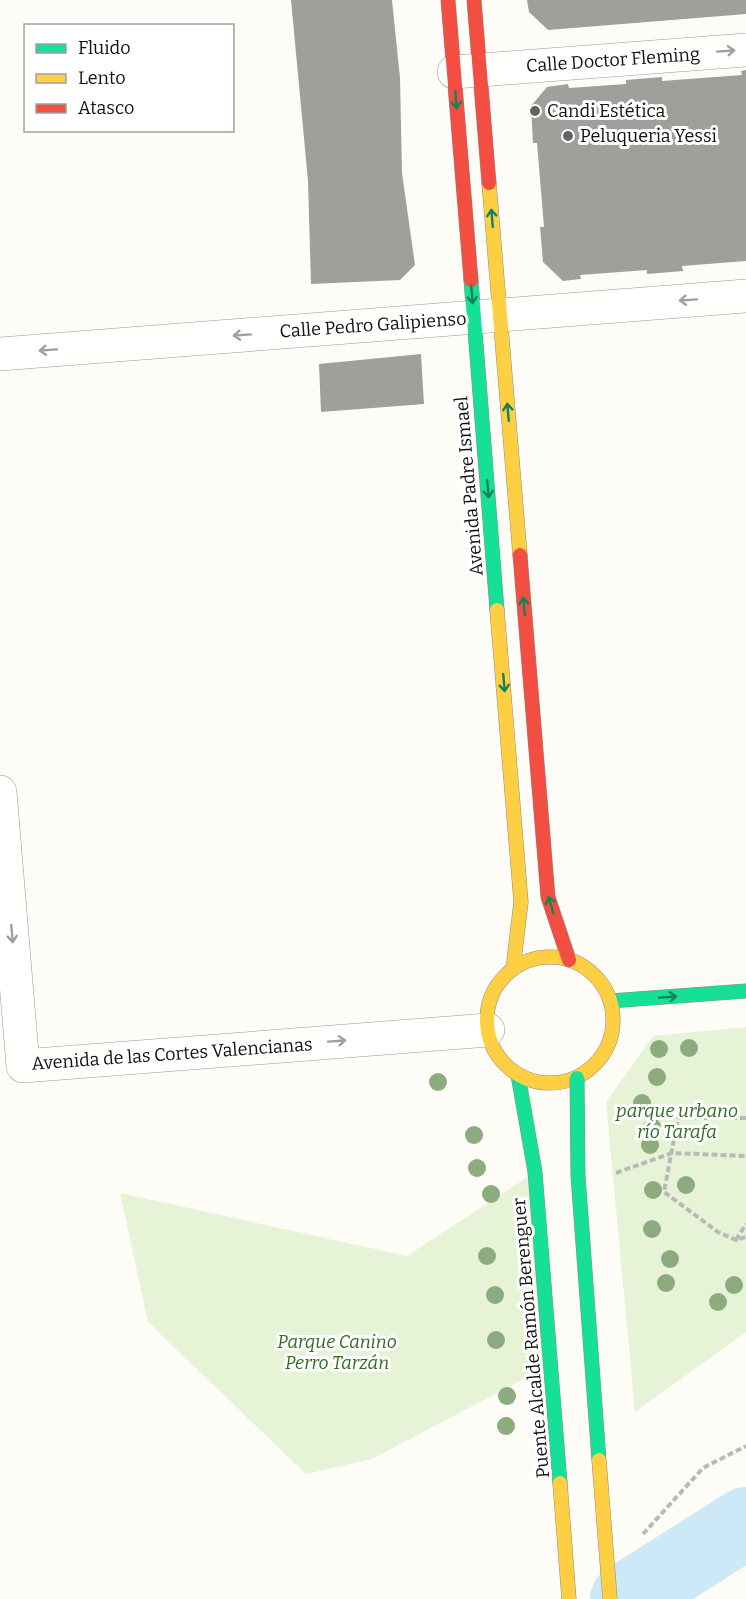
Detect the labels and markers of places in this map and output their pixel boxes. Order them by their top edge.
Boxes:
place label: Candi Estética [547,100,665,122]
marker: Candi Estética [528,104,542,118]
place label: Peluqueria Yessi [580,125,717,147]
marker: Peluqueria Yessi [561,129,575,143]

